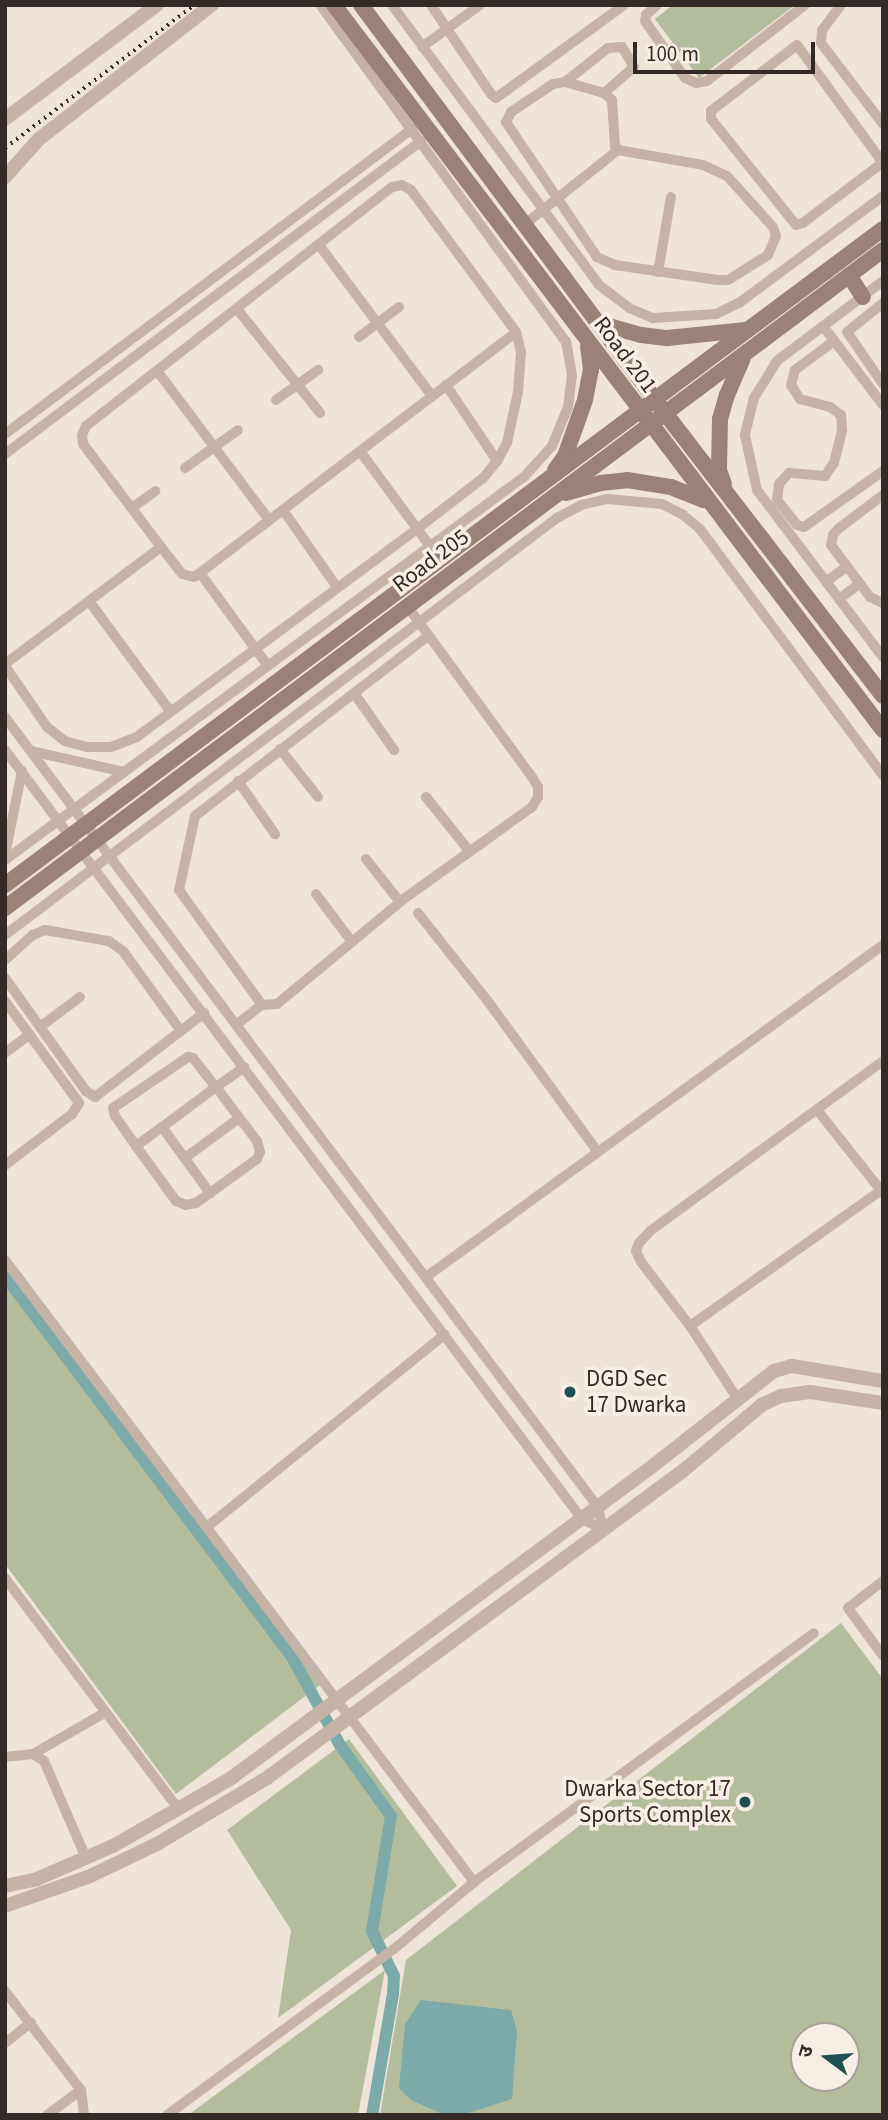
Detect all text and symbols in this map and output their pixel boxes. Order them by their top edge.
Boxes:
scale bar [636,28,818,72]
text: 100 m [646,39,699,69]
street label: Road 201 [587,311,663,399]
street label: Road 205 [387,523,475,599]
place label: DGD Sec 17 Dwarka [586,1365,686,1419]
marker: DGD Sec 17 Dwarka [560,1382,580,1402]
place label: Dwarka Sector 17 Sports Complex [564,1775,731,1829]
marker: Dwarka Sector 17 Sports Complex [737,1794,753,1810]
north arrow [790,2022,860,2092]
text: उ [792,2043,821,2061]

